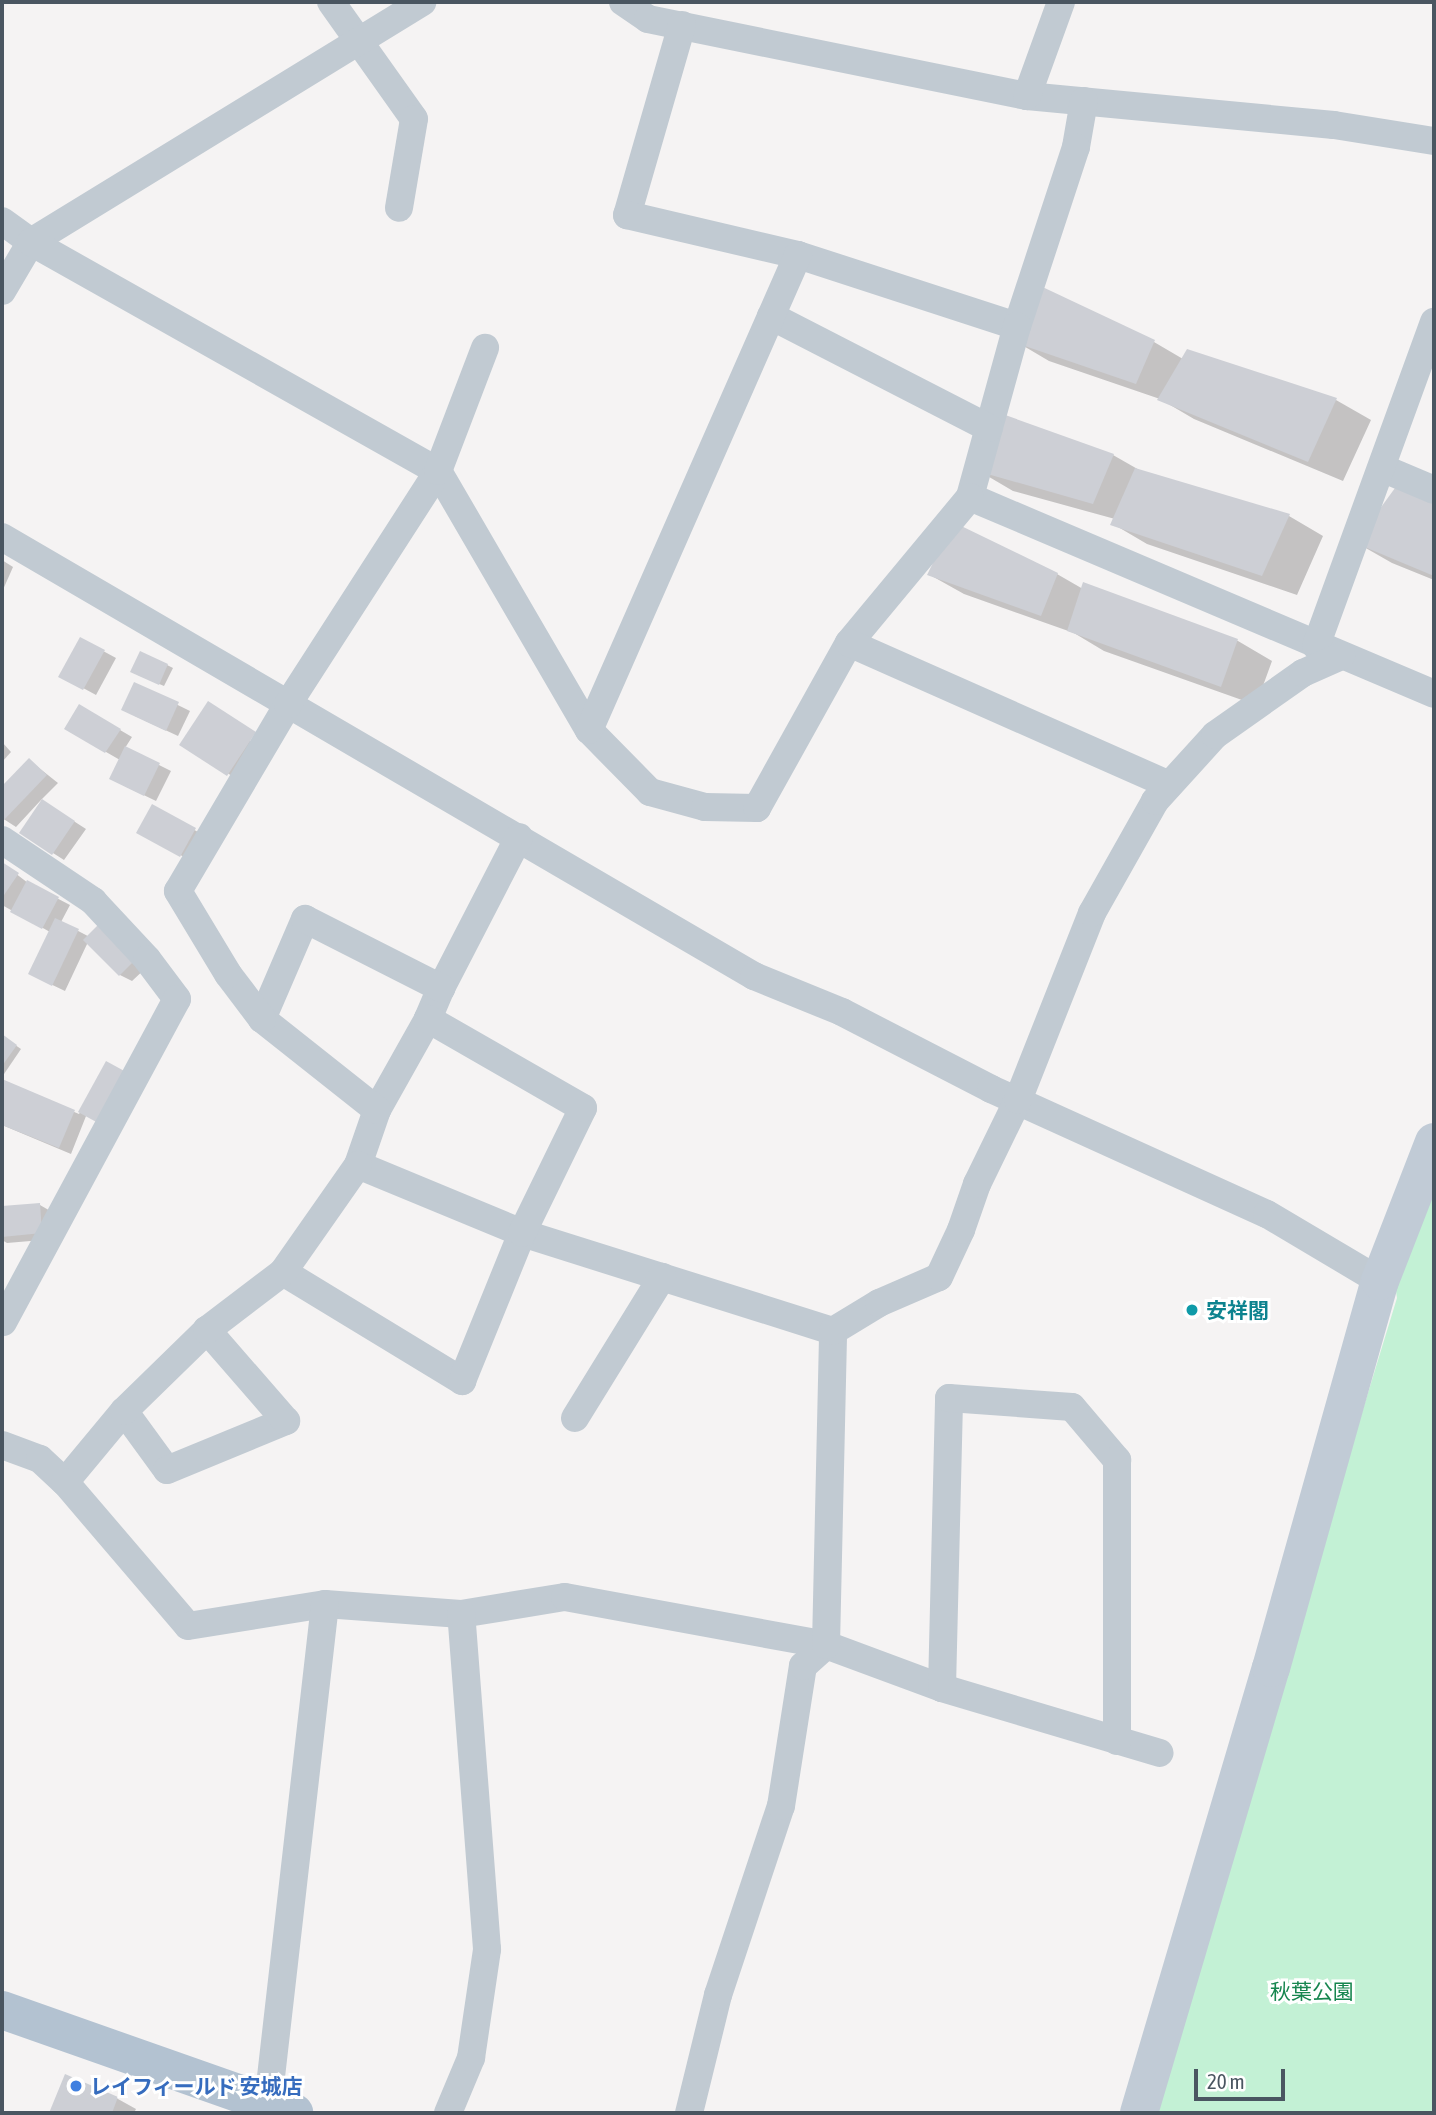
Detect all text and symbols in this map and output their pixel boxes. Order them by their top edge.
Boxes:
place label: 安祥閣 [1206,1297,1269,1323]
marker: 安祥閣 [1184,1302,1200,1318]
park label: 秋葉公園 [1270,1978,1354,2004]
scale bar [1198,2056,1289,2100]
text: 20 m [1207,2069,1245,2093]
place label: レイフィールド 安城店 [90,2073,303,2099]
marker: レイフィールド 安城店 [68,2078,84,2094]

